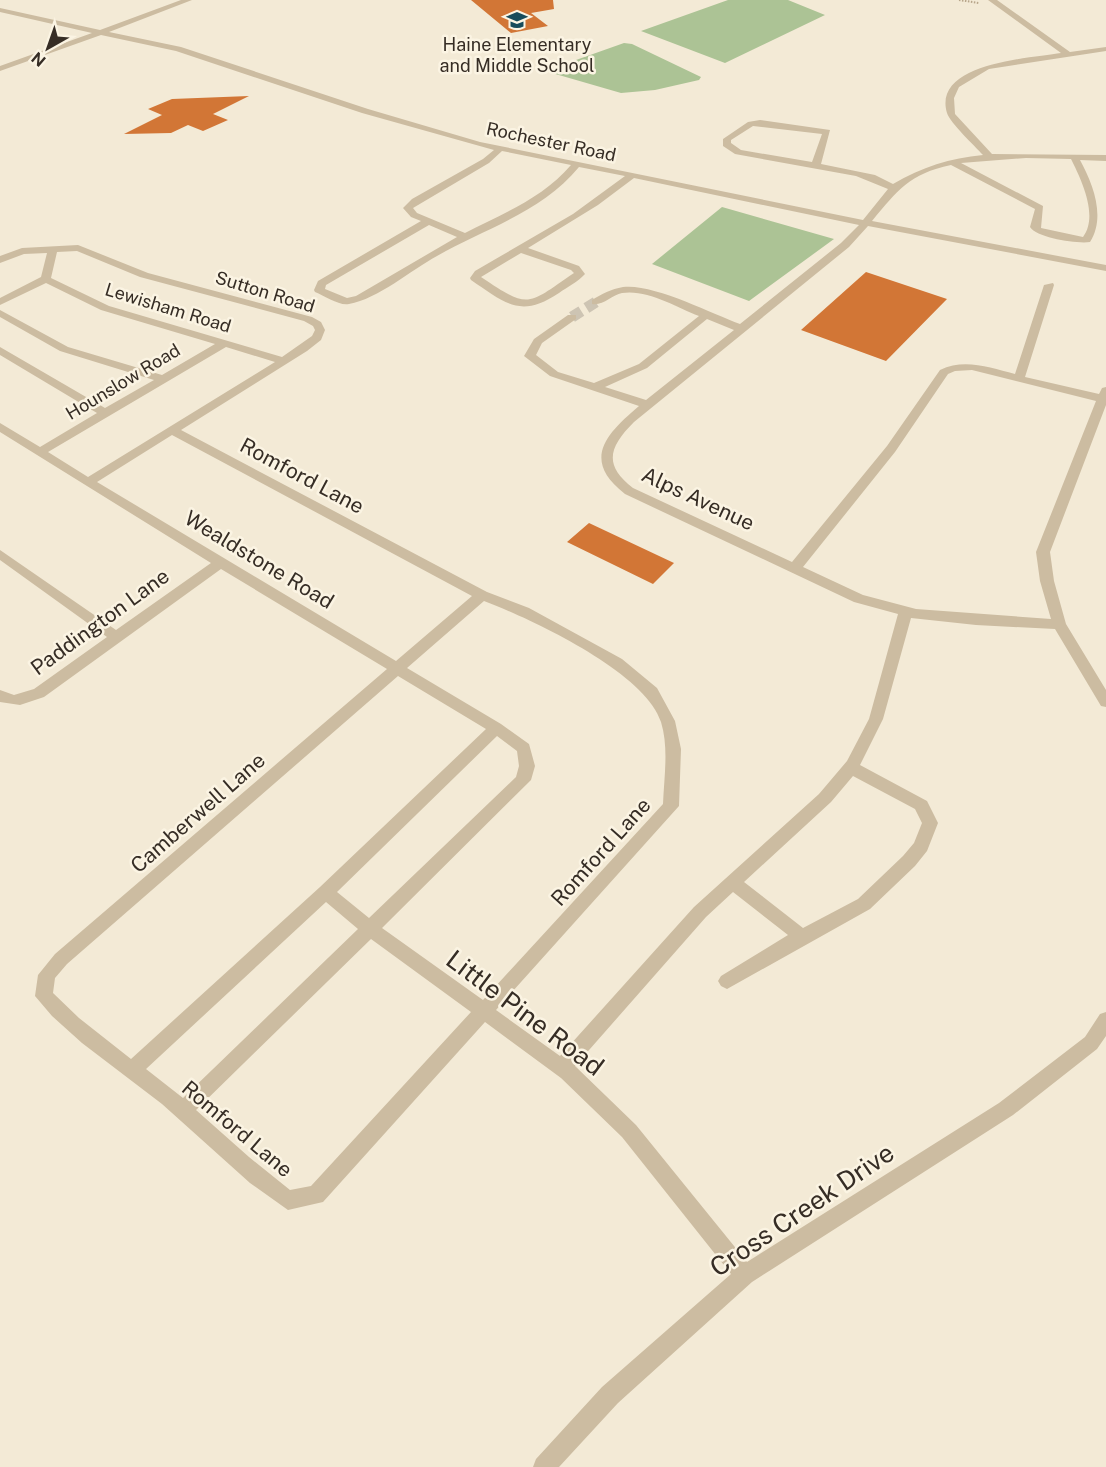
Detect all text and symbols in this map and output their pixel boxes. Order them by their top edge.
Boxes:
school or university icon: Haine Elementary and Middle School [505,8,529,32]
north arrow [18,18,78,78]
place label: Haine Elementary and Middle School [440,34,594,76]
text: N [28,48,50,70]
street label: Rochester Road [484,118,618,166]
street label: Sutton Road [213,266,317,317]
street label: Lewisham Road [103,278,234,337]
street label: Hounslow Road [62,339,184,424]
street label: Romford Lane [236,432,368,519]
street label: Alps Avenue [638,462,759,536]
street label: Wealdstone Road [180,505,338,614]
street label: Paddington Lane [26,563,174,680]
street label: Camberwell Lane [125,747,270,878]
street label: Romford Lane [546,793,656,911]
street label: Little Pine Road [440,943,610,1082]
street label: Romford Lane [177,1075,298,1182]
street label: Cross Creek Drive [704,1137,900,1283]

